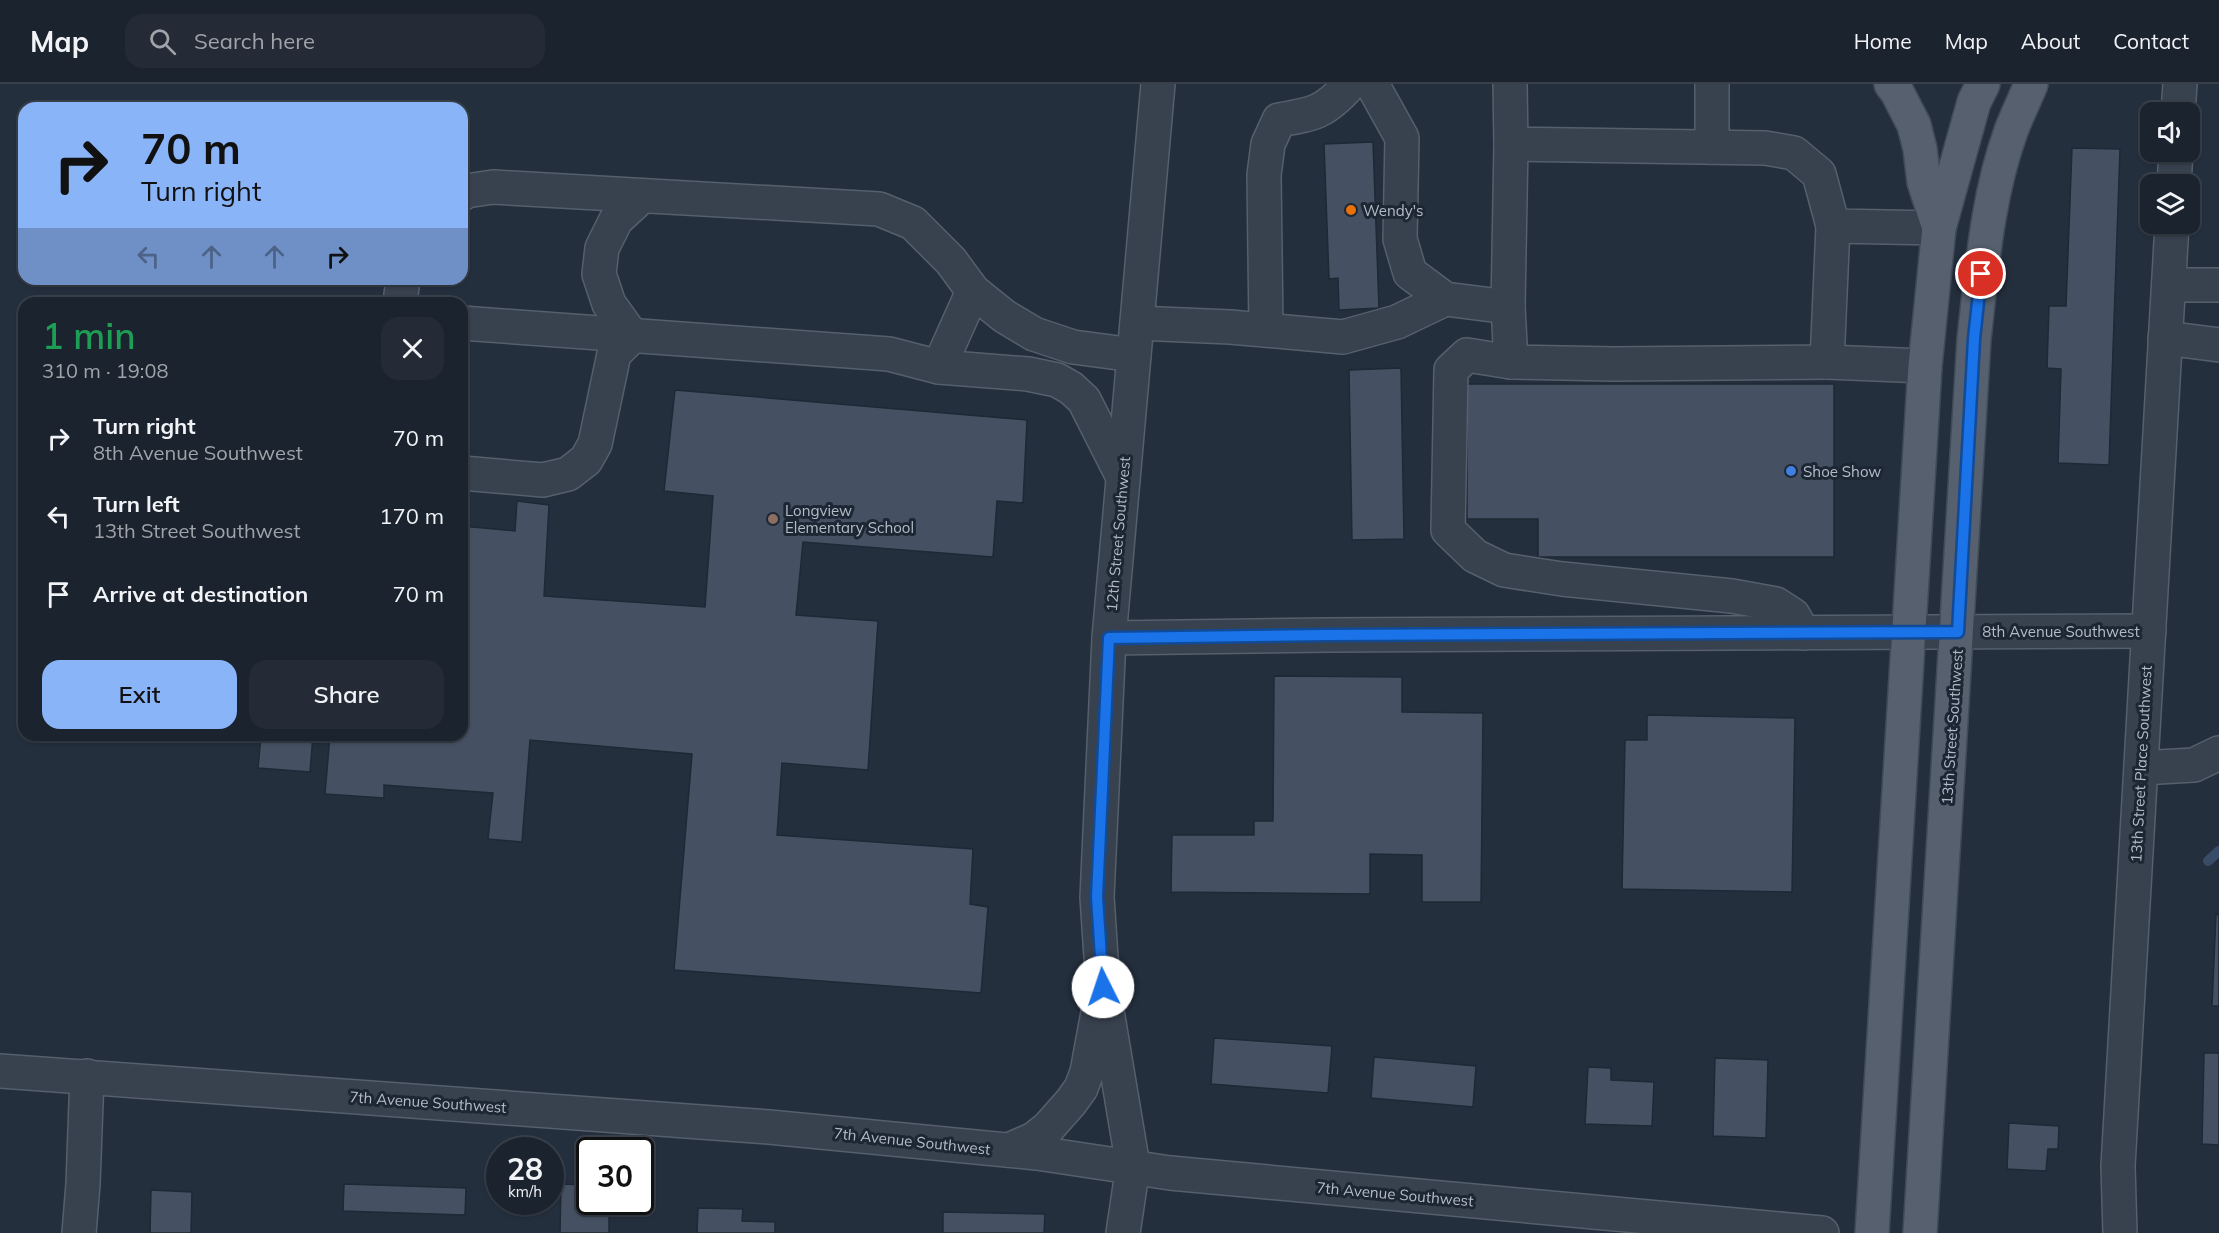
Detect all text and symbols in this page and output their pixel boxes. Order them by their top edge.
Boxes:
search box [125,14,545,68]
text: Map [30,24,89,59]
icon: search [146,25,179,58]
text: Search here [194,27,315,55]
text: Home [1854,28,1912,54]
text: Map [1945,28,1988,54]
text: About [2021,28,2080,54]
text: Contact [2113,28,2189,54]
map controls [2140,102,2200,234]
button: sound [2140,102,2200,162]
text: 70 m [141,122,241,175]
icon: right [42,126,120,204]
text: Turn right [141,174,261,208]
button: layers [2140,174,2200,234]
place label: Wendy's [1363,201,1423,220]
marker: Wendy's [1344,203,1358,217]
icon: left [132,240,165,273]
icon: ahead [195,240,228,273]
icon: ahead [258,240,291,273]
icon: right [321,240,354,273]
pin [1955,248,2006,299]
icon: arrive [1964,257,1997,290]
text: 1 min [42,313,136,358]
button: close [381,317,444,380]
text: 310 m · 19:08 [42,358,168,383]
text: Turn right [93,412,196,440]
icon: right [42,422,75,455]
text: 70 m [393,424,444,452]
text: 8th Avenue Southwest [93,440,303,465]
street label: 12th Street Southwest [1102,456,1134,612]
place label: Shoe Show [1803,462,1881,481]
marker: Shoe Show [1784,464,1798,478]
text: Turn left [93,490,180,518]
icon: left [42,500,75,533]
place label: Longview Elementary School [785,501,914,537]
text: 170 m [379,502,444,530]
marker: Longview Elementary School [766,512,780,526]
text: 13th Street Southwest [93,518,300,543]
icon: arrive [42,578,75,611]
text: Arrive at destination [93,580,308,608]
text: 70 m [393,580,444,608]
street label: 8th Avenue Southwest [1982,622,2140,641]
street label: 13th Street Southwest [1937,649,1967,805]
button: Exit [42,660,237,729]
button: Share [249,660,444,729]
street label: 13th Street Place Southwest [2126,665,2156,863]
position arrow [1071,955,1135,1019]
street label: 7th Avenue Southwest [349,1087,507,1117]
street label: 7th Avenue Southwest [833,1123,991,1159]
speed limit sign: 30 [576,1137,654,1215]
text: 28 [507,1150,543,1188]
street label: 7th Avenue Southwest [1316,1178,1474,1210]
text: km/h [508,1182,542,1201]

